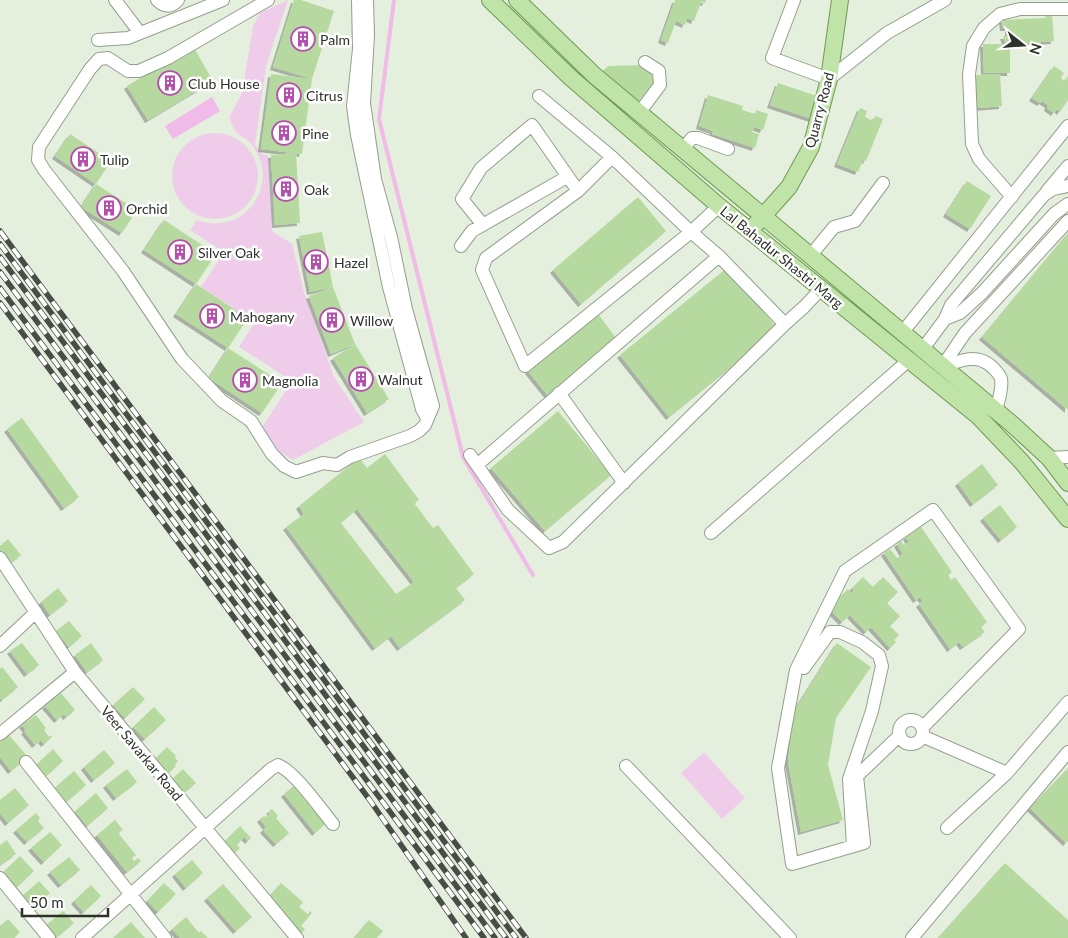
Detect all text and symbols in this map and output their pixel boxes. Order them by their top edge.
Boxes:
north arrow [998,20,1048,70]
building icon: Palm [290,26,316,52]
place label: Palm [320,31,350,48]
text: N [1026,41,1046,57]
building icon: Club House [157,70,183,96]
street label: Quarry Road [801,70,837,150]
place label: Club House [188,75,260,92]
building icon: Citrus [276,82,302,108]
place label: Citrus [306,87,343,104]
building icon: Pine [271,120,297,146]
place label: Pine [302,125,329,142]
building icon: Tulip [70,146,96,172]
place label: Tulip [100,151,129,168]
building icon: Oak [273,176,299,202]
place label: Oak [304,181,330,198]
building icon: Orchid [96,195,122,221]
place label: Orchid [126,200,168,217]
street label: Lal Bahadur Shastri Marg [717,202,847,312]
building icon: Silver Oak [167,239,193,265]
place label: Silver Oak [198,244,261,261]
building icon: Hazel [303,249,329,275]
place label: Hazel [334,254,368,271]
building icon: Mahogany [199,303,225,329]
building icon: Willow [319,307,345,333]
place label: Mahogany [230,308,295,325]
place label: Willow [350,312,393,329]
building icon: Walnut [348,366,374,392]
building icon: Magnolia [232,367,258,393]
place label: Walnut [378,371,423,388]
place label: Magnolia [262,372,318,389]
street label: Veer Savarkar Road [97,702,187,804]
scale bar [22,886,109,918]
text: 50 m [30,893,64,911]

